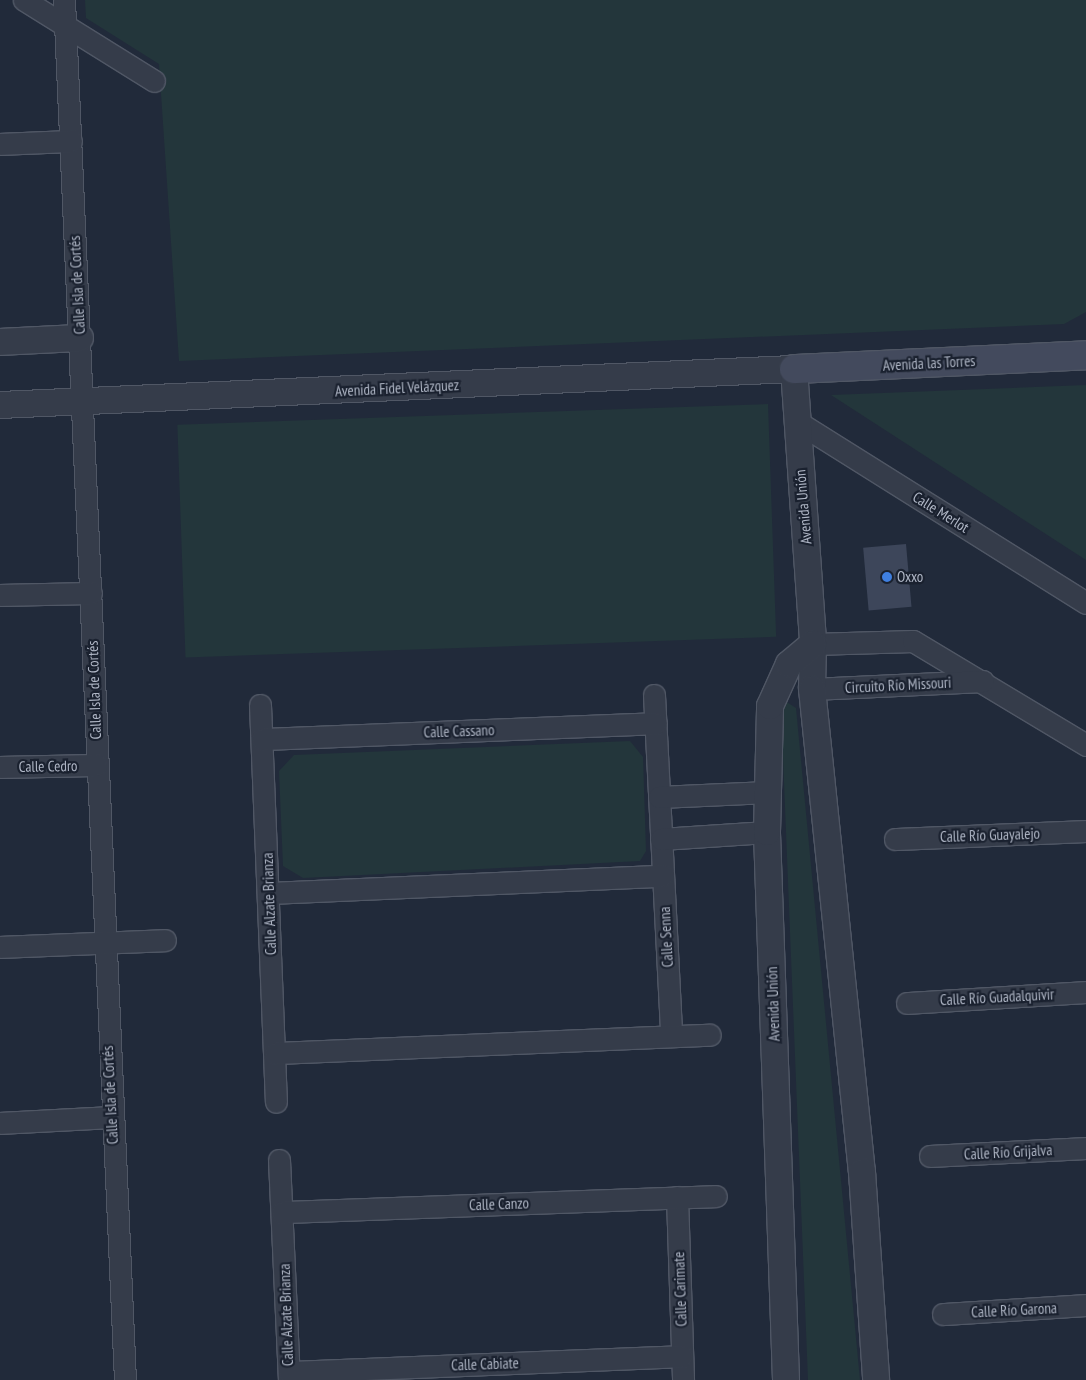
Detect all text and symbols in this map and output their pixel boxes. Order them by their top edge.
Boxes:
street label: Calle Isla de Cortés [65,235,89,335]
street label: Avenida las Torres [882,352,976,374]
street label: Avenida Fidel Velázquez [334,376,460,400]
street label: Avenida Unión [791,469,815,545]
street label: Calle Merlot [910,488,972,536]
place label: Oxxo [897,568,923,586]
marker: Oxxo [881,571,893,583]
street label: Calle Isla de Cortés [83,640,105,740]
street label: Circuito Río Missouri [844,673,952,697]
street label: Calle Cassano [423,721,495,741]
street label: Calle Cedro [18,756,78,776]
street label: Calle Río Guayalejo [940,824,1040,846]
street label: Calle Alzate Brianza [258,852,280,956]
street label: Calle Senna [655,906,677,968]
street label: Avenida Unión [763,966,783,1042]
street label: Calle Río Guadalquivir [939,985,1055,1009]
street label: Calle Isla de Cortés [98,1045,122,1145]
street label: Calle Río Grijalva [963,1141,1053,1163]
street label: Calle Canzo [469,1194,529,1214]
street label: Calle Carimate [670,1251,690,1327]
street label: Calle Alzate Brianza [275,1263,297,1367]
street label: Calle Río Garona [971,1299,1057,1321]
street label: Calle Cabiate [451,1354,519,1374]

